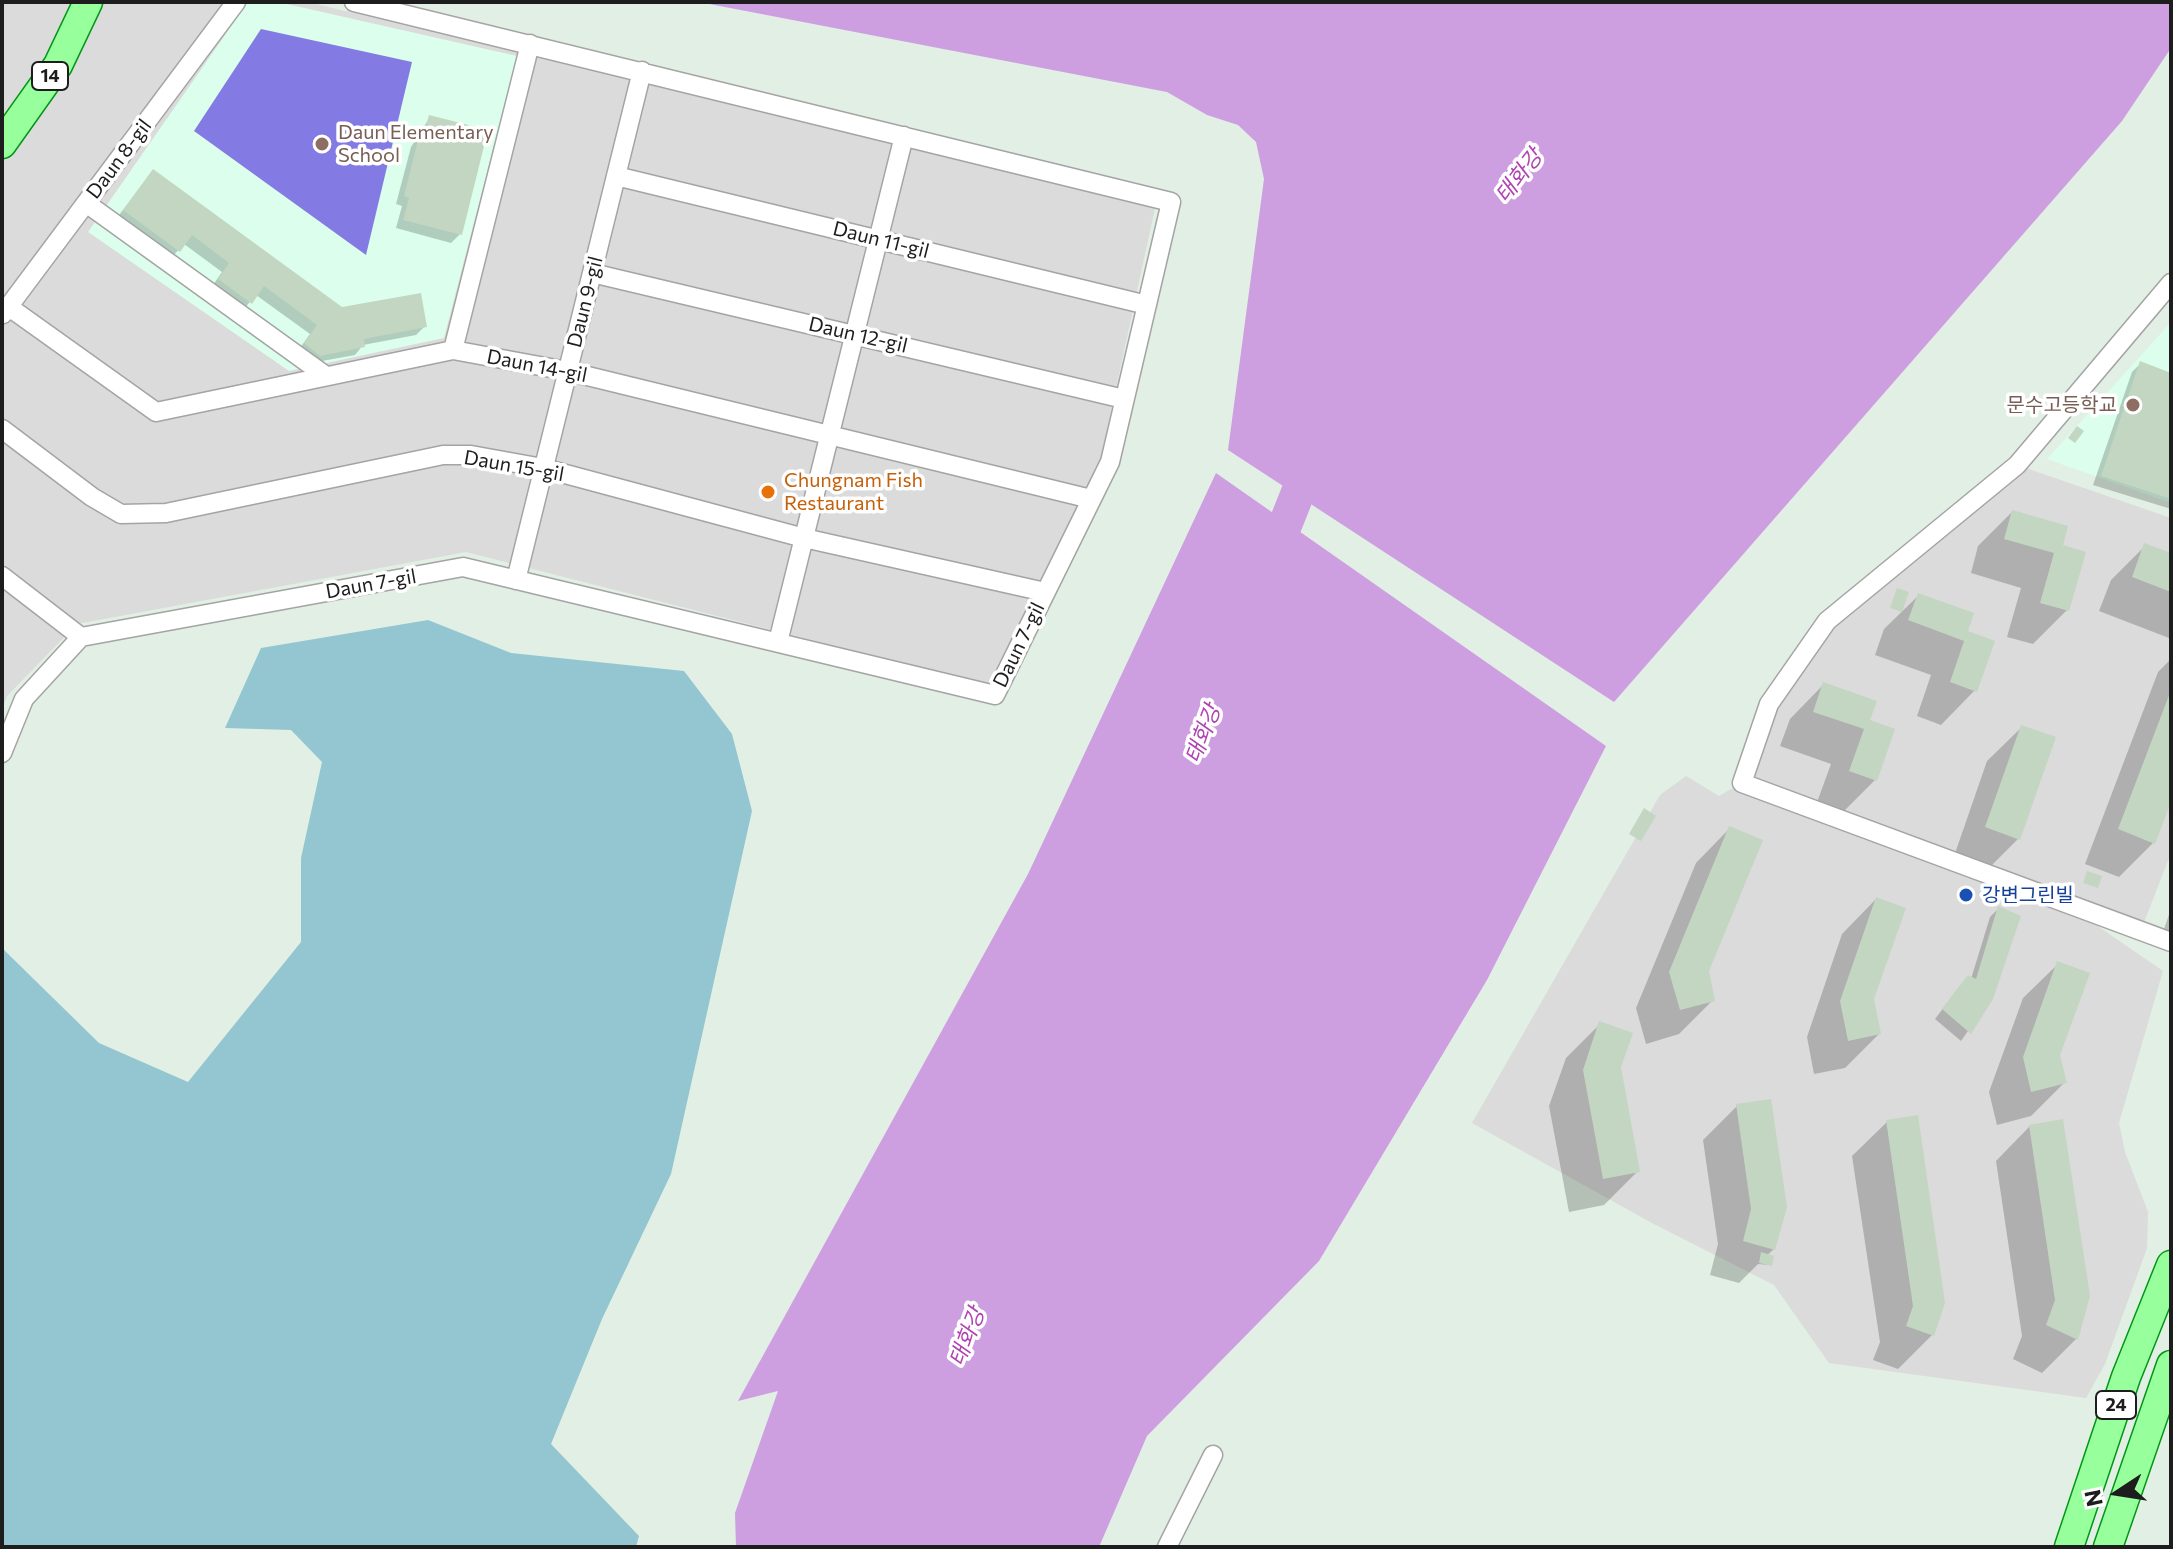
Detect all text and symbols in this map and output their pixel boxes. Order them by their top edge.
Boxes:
road number: 14 [32,62,68,90]
street label: Daun 8-gil [81,115,157,203]
place label: Daun Elementary School [338,120,494,167]
marker: Daun Elementary School [313,135,331,153]
water label: 태화강 [1490,144,1548,208]
street label: Daun 11-gil [830,216,932,264]
street label: Daun 9-gil [562,254,608,350]
street label: Daun 12-gil [806,312,910,358]
street label: Daun 14-gil [485,345,589,387]
place label: 문수고등학교 [2007,393,2117,417]
marker: 문수고등학교 [2124,396,2142,414]
street label: Daun 15-gil [462,445,566,487]
place label: Chungnam Fish Restaurant [784,468,923,515]
marker: Chungnam Fish Restaurant [759,483,777,501]
street label: Daun 7-gil [324,564,418,604]
street label: Daun 7-gil [988,599,1050,691]
water label: 태화강 [1180,701,1226,767]
place label: 강변그린빌 [1982,883,2074,907]
marker: 강변그린빌 [1957,886,1975,904]
water label: 태화강 [944,1304,990,1370]
road number: 24 [2096,1391,2136,1419]
north arrow [2077,1453,2157,1533]
text: N [2078,1487,2108,1509]

